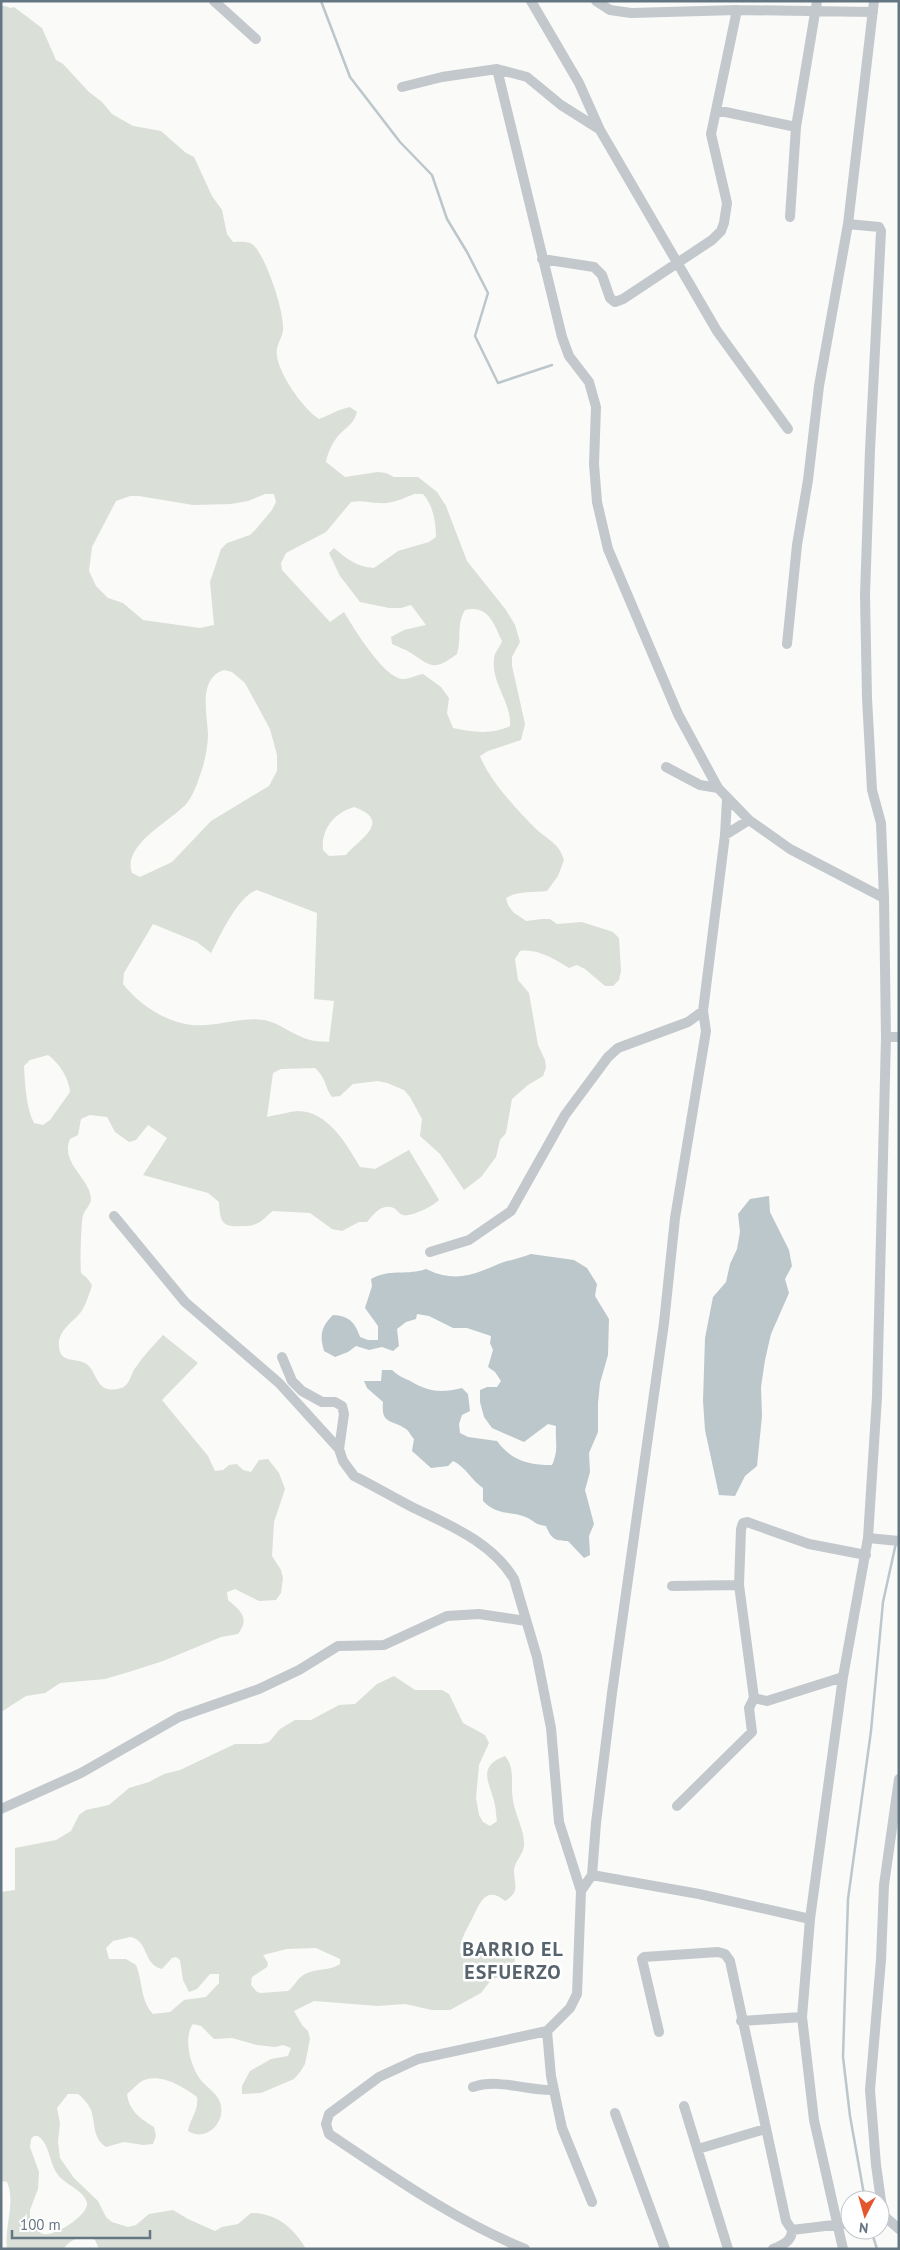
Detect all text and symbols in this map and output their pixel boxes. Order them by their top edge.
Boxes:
district label: BARRIO EL ESFUERZO [462,1936,564,1985]
north arrow [840,2190,890,2240]
scale bar [12,2208,150,2240]
text: 100 m [20,2215,61,2234]
text: N [858,2218,869,2237]

